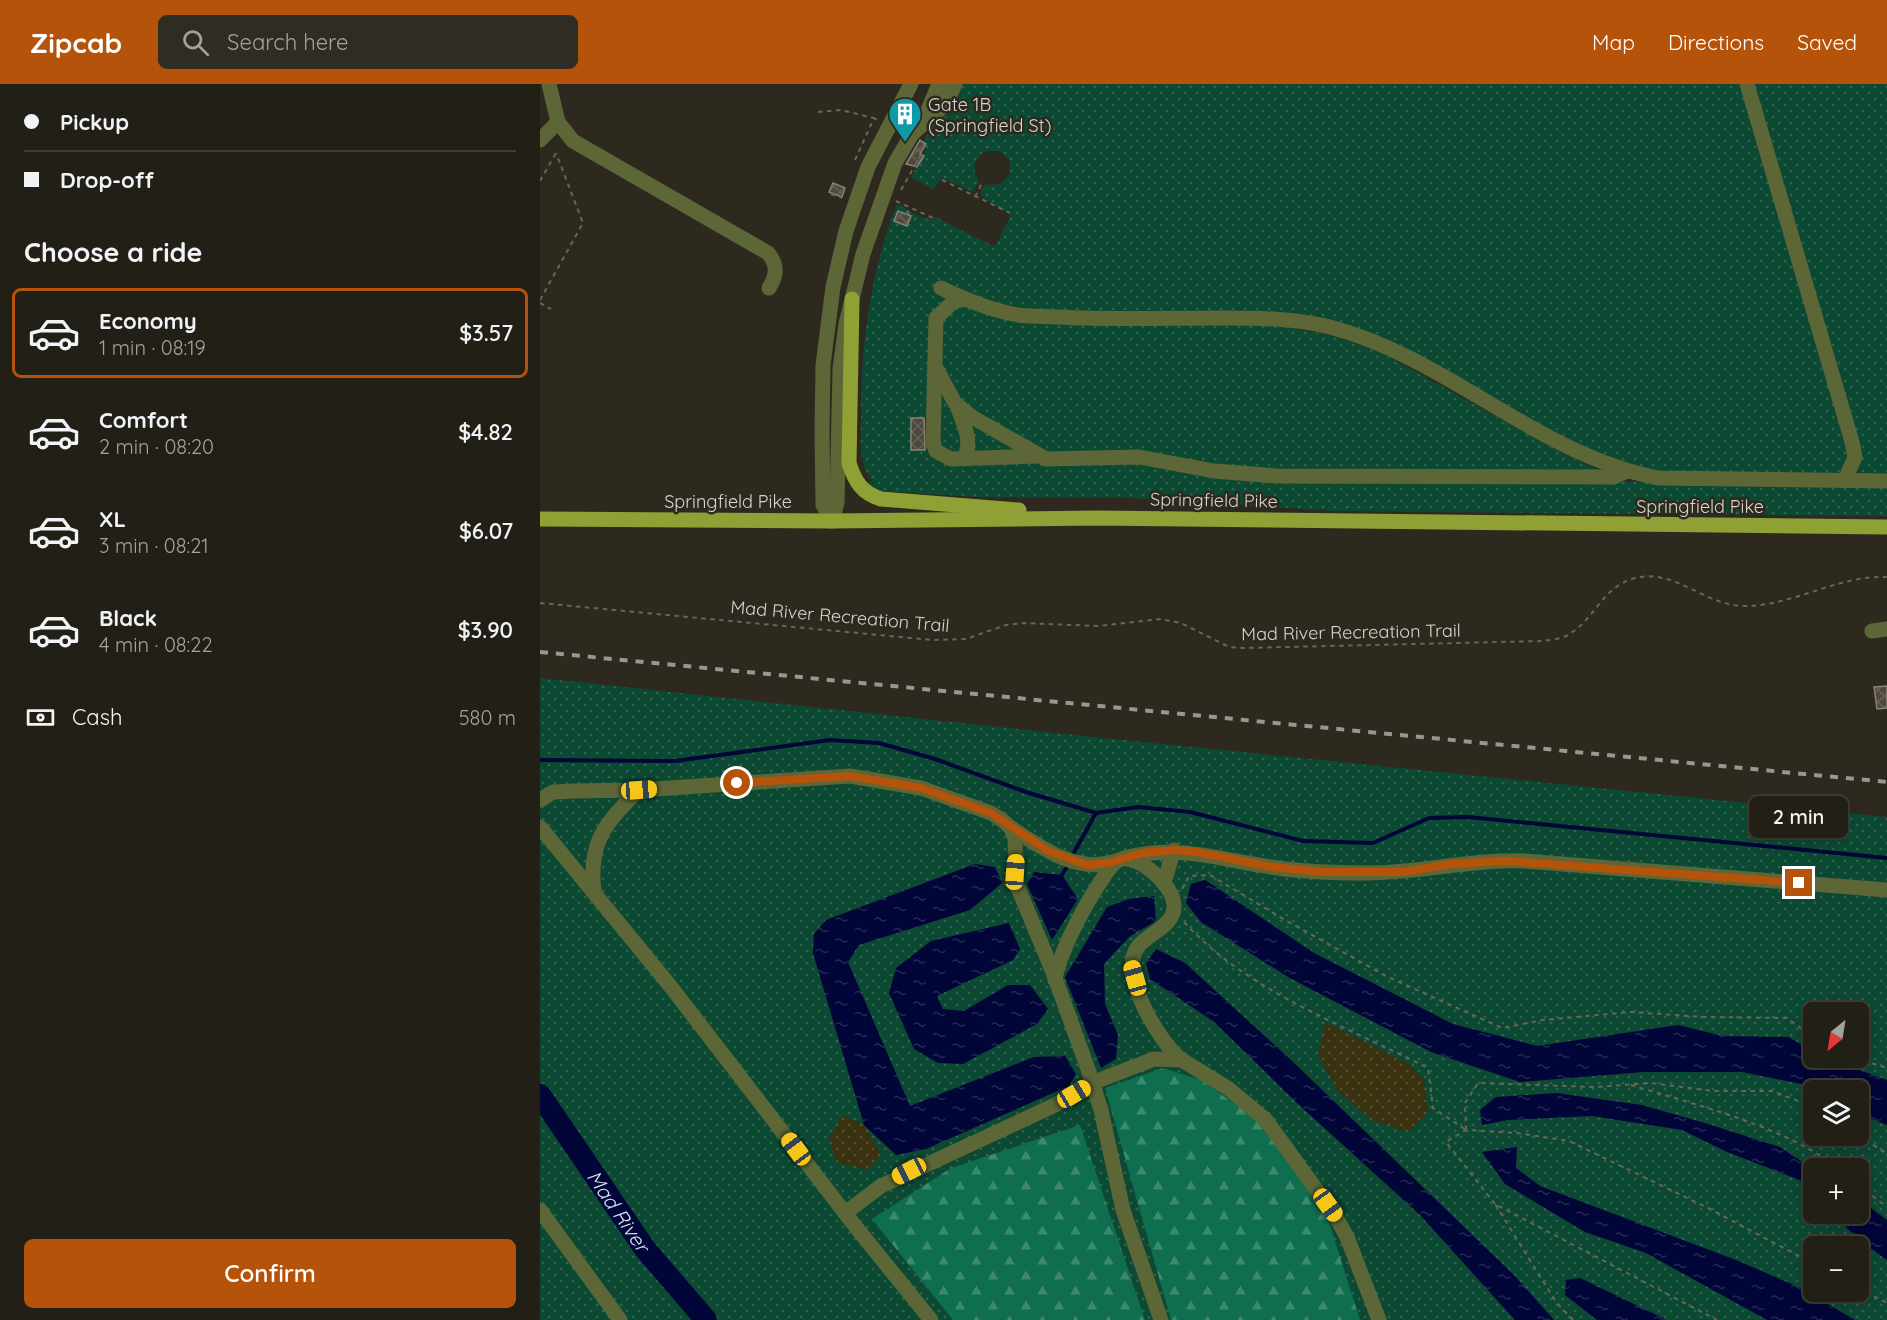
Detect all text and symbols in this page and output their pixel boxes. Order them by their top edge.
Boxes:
search box [158,15,578,69]
text: Zipcab [30,25,122,60]
icon: search [179,26,212,59]
text: Search here [227,28,349,56]
text: Map [1592,29,1635,55]
text: Directions [1668,29,1764,55]
text: Saved [1797,29,1857,55]
place label: Gate 1B (Springfield St) [928,93,1051,137]
building icon: Gate 1B (Springfield St) [887,96,923,143]
text: Pickup [60,108,129,136]
text: Drop-off [60,166,154,194]
text: Choose a ride [24,235,202,269]
icon: car [27,306,81,360]
text: Economy [99,307,197,335]
text: $3.57 [459,319,513,347]
text: 1 min · 08:19 [99,335,206,360]
icon: car [27,405,81,459]
text: Comfort [99,406,188,434]
text: $4.82 [458,418,513,446]
text: 2 min · 08:20 [99,434,214,459]
street label: Springfield Pike [1150,487,1278,513]
street label: Springfield Pike [664,490,792,513]
street label: Springfield Pike [1636,495,1764,518]
icon: car [27,504,81,558]
text: XL [99,505,126,533]
text: $6.07 [459,517,513,545]
text: 3 min · 08:21 [99,533,209,558]
street label: Mad River Recreation Trail [730,595,950,637]
icon: car [27,603,81,657]
text: Black [99,604,157,632]
text: $3.90 [458,616,513,644]
street label: Mad River Recreation Trail [1241,619,1461,645]
text: 4 min · 08:22 [99,632,213,657]
icon: cash [24,701,57,734]
text: Cash [72,703,123,731]
text: 580 m [459,705,516,730]
route start [723,769,750,796]
car [620,780,658,800]
callout: 2 min [1750,796,1848,838]
text: 2 min [1773,804,1824,829]
car [1005,853,1025,891]
route end [1785,869,1812,896]
car [1121,958,1149,998]
north arrow [1803,1002,1869,1068]
map controls [1803,1002,1869,1302]
car [1054,1077,1094,1111]
button: layers [1803,1080,1869,1146]
car [778,1129,814,1169]
car [889,1155,929,1187]
button: + [1803,1158,1869,1224]
water label: Mad River [582,1165,657,1258]
car [1310,1185,1346,1225]
button: − [1803,1236,1869,1302]
button: Confirm [24,1239,516,1308]

